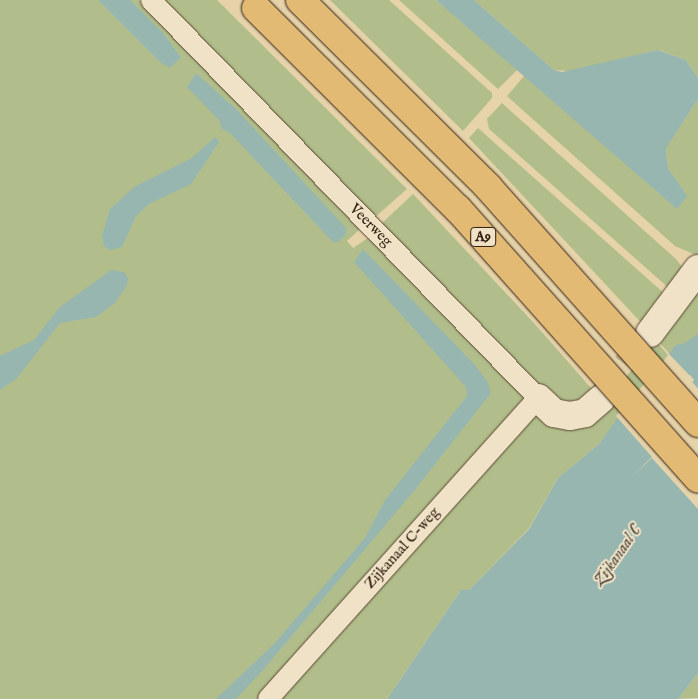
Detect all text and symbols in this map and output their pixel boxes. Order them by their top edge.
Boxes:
street label: Veerweg [346,200,396,250]
road number: A9 [469,226,497,248]
street label: Zijkanaal C-weg [361,504,443,592]
water label: Zijkanaal C [590,522,646,590]

